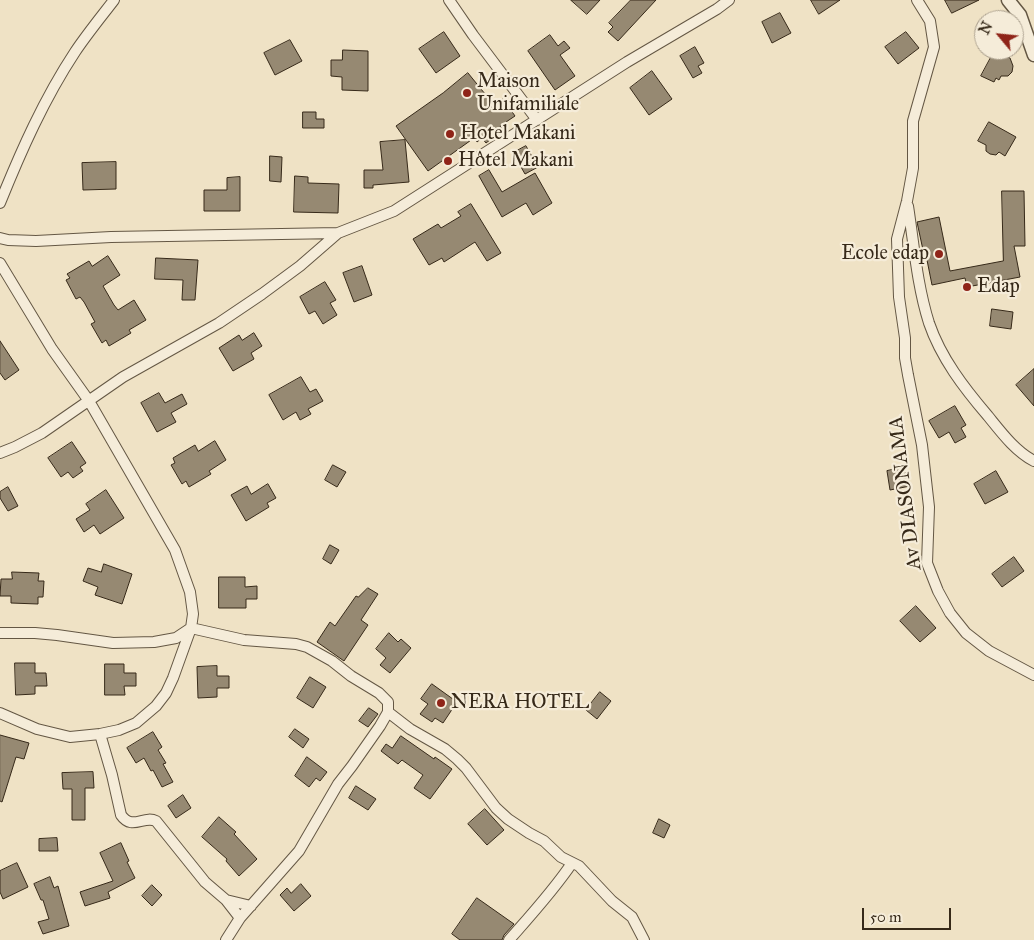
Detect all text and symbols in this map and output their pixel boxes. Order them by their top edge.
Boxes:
north arrow [974,10,1024,60]
text: N [976,19,996,37]
place label: Maison Unifamiliale [477,70,579,117]
marker: Maison Unifamiliale [461,87,473,99]
place label: Hotel Makani [460,122,576,146]
marker: Hotel Makani [444,128,456,140]
place label: Hôtel Makani [458,149,574,173]
marker: Hôtel Makani [442,155,454,167]
place label: Ecole edap [841,242,929,266]
marker: Ecole edap [933,248,945,260]
place label: Edap [977,275,1020,299]
marker: Edap [961,281,973,293]
street label: Av DIASONAMA [885,415,927,571]
place label: NERA HOTEL [451,691,589,715]
marker: NERA HOTEL [435,697,447,709]
scale bar [864,898,953,930]
text: 50 m [870,908,902,926]

